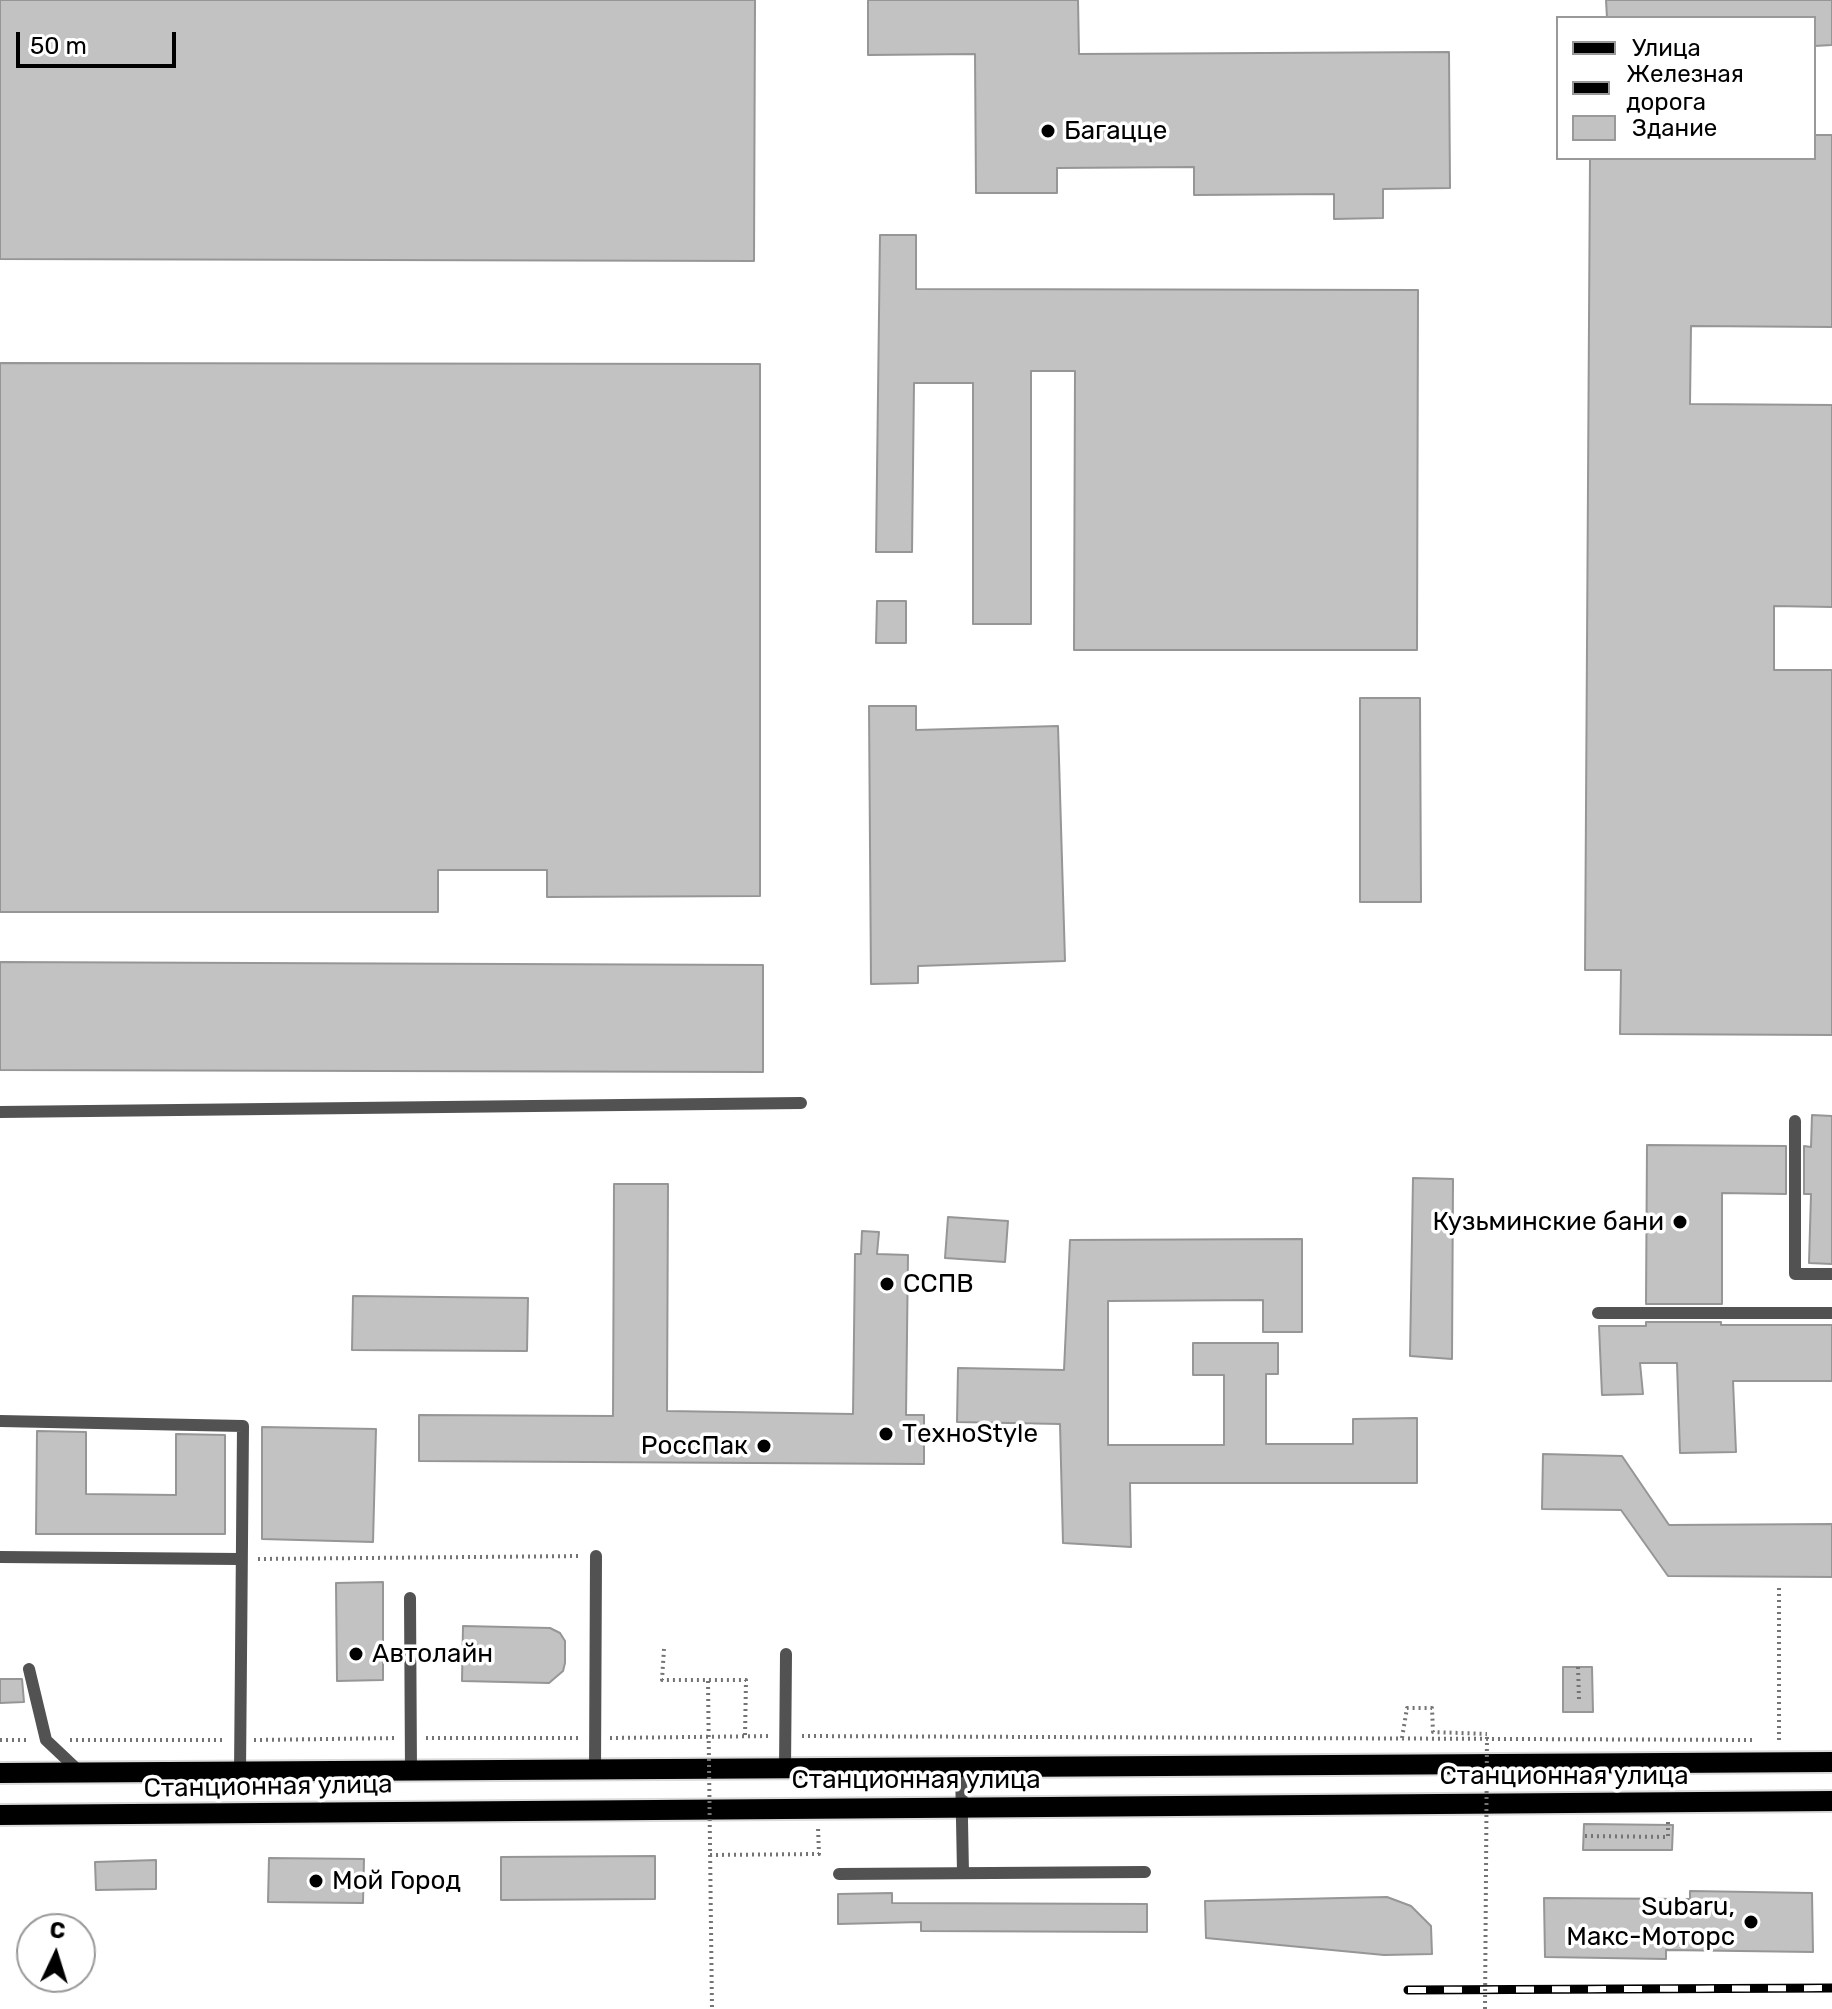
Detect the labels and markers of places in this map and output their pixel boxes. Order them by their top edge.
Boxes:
place label: Багацце [1064,115,1167,147]
marker: Багацце [1039,122,1057,140]
place label: Кузьминские бани [1433,1206,1664,1238]
marker: Кузьминские бани [1671,1213,1689,1231]
place label: ССПВ [903,1268,974,1300]
marker: ССПВ [878,1275,896,1293]
place label: ТехноStyle [902,1418,1038,1450]
marker: ТехноStyle [877,1425,895,1443]
place label: РоссПак [641,1430,748,1462]
marker: РоссПак [755,1437,773,1455]
place label: Автолайн [372,1638,493,1670]
marker: Автолайн [347,1645,365,1663]
place label: Мой Город [332,1865,461,1897]
marker: Мой Город [307,1872,325,1890]
place label: Subaru, Макс-Моторс [1566,1891,1735,1952]
marker: Subaru, Макс-Моторс [1742,1913,1760,1931]

